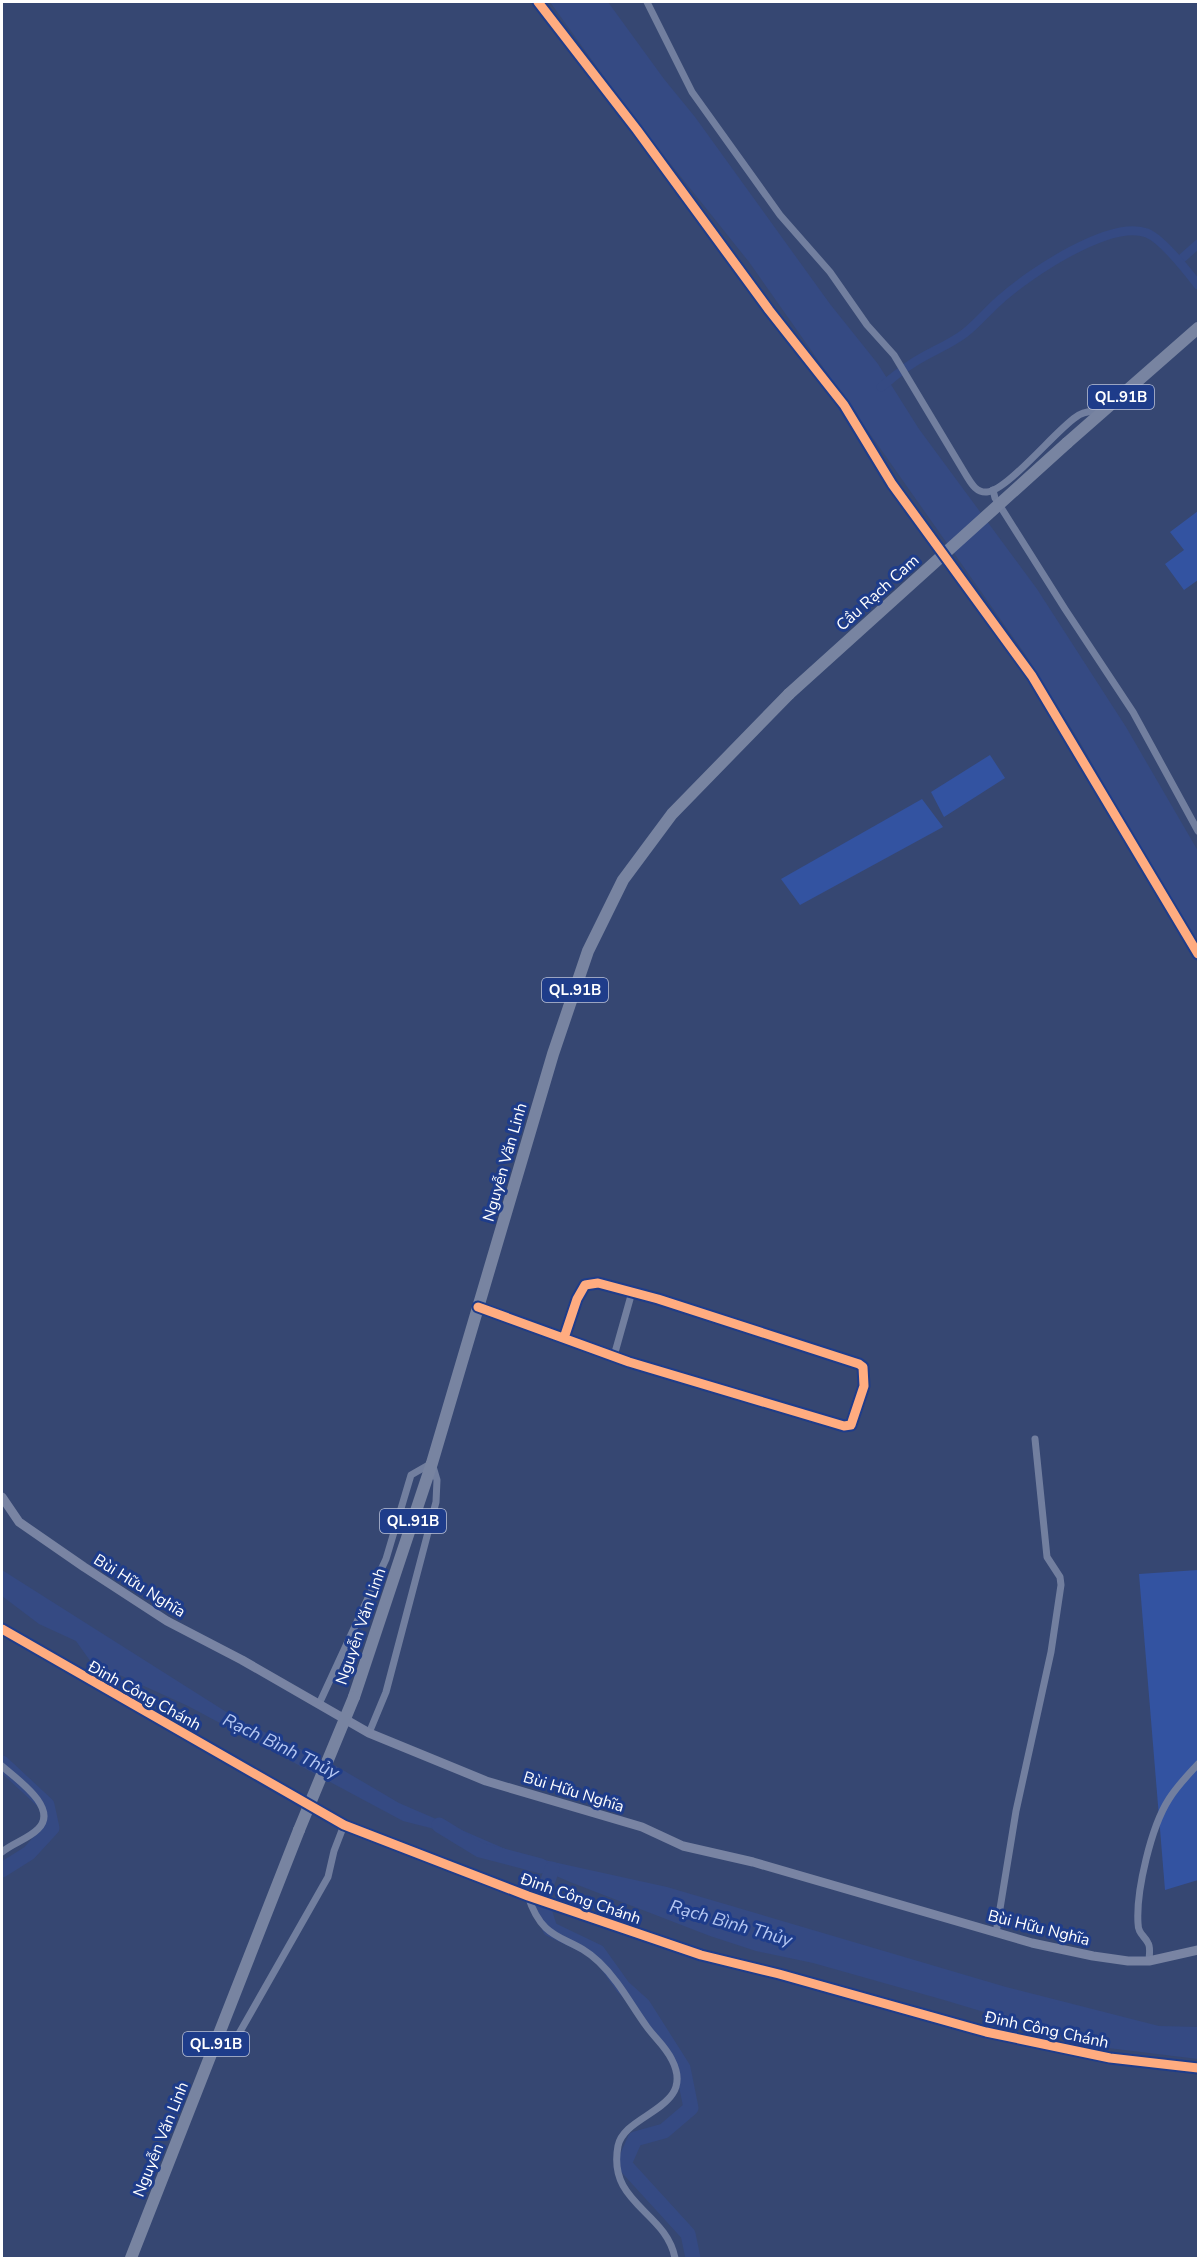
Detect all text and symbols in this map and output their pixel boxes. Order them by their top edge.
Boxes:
road number: QL.91B [1088,385,1154,409]
street label: Cầu Rạch Cam [831,550,924,636]
road number: QL.91B [542,978,608,1002]
street label: Nguyễn Văn Linh [478,1100,532,1224]
road number: QL.91B [380,1509,446,1533]
street label: Bùi Hữu Nghĩa [89,1549,190,1623]
street label: Nguyễn Văn Linh [331,1565,391,1688]
street label: Đinh Công Chánh [83,1655,205,1736]
water label: Rạch Bình Thủy [219,1707,344,1785]
street label: Bùi Hữu Nghĩa [521,1766,627,1818]
street label: Đinh Công Chánh [517,1868,644,1930]
water label: Rạch Bình Thủy [667,1894,796,1952]
street label: Bùi Hữu Nghĩa [985,1905,1092,1951]
street label: Đinh Công Chánh [982,2006,1111,2054]
road number: QL.91B [183,2032,249,2056]
street label: Nguyễn Văn Linh [128,2079,194,2200]

